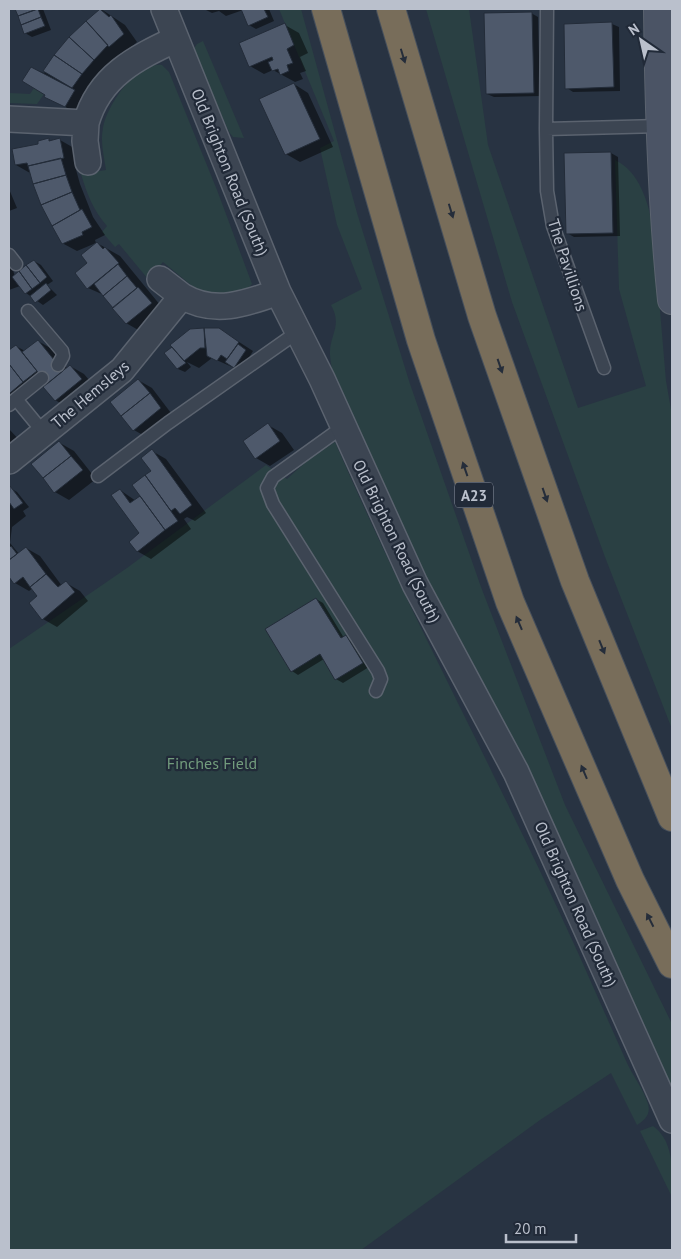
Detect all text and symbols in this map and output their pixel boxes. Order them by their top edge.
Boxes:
north arrow [616,15,666,65]
text: N [625,19,643,39]
one-way arrow [400,48,408,63]
street label: Old Brighton Road (South) [187,85,273,259]
one-way arrow [447,204,455,219]
street label: The Pavillions [544,216,592,314]
street label: The Hemsleys [47,356,133,432]
one-way arrow [496,359,504,374]
street label: Old Brighton Road (South) [349,456,445,626]
one-way arrow [461,462,469,477]
road number: A23 [455,482,493,508]
one-way arrow [541,488,549,503]
one-way arrow [515,616,523,630]
one-way arrow [598,640,606,655]
park label: Finches Field [167,753,257,773]
one-way arrow [579,765,587,779]
street label: Old Brighton Road (South) [531,818,621,990]
one-way arrow [646,913,654,927]
scale bar [506,1212,576,1244]
text: 20 m [514,1219,547,1238]

